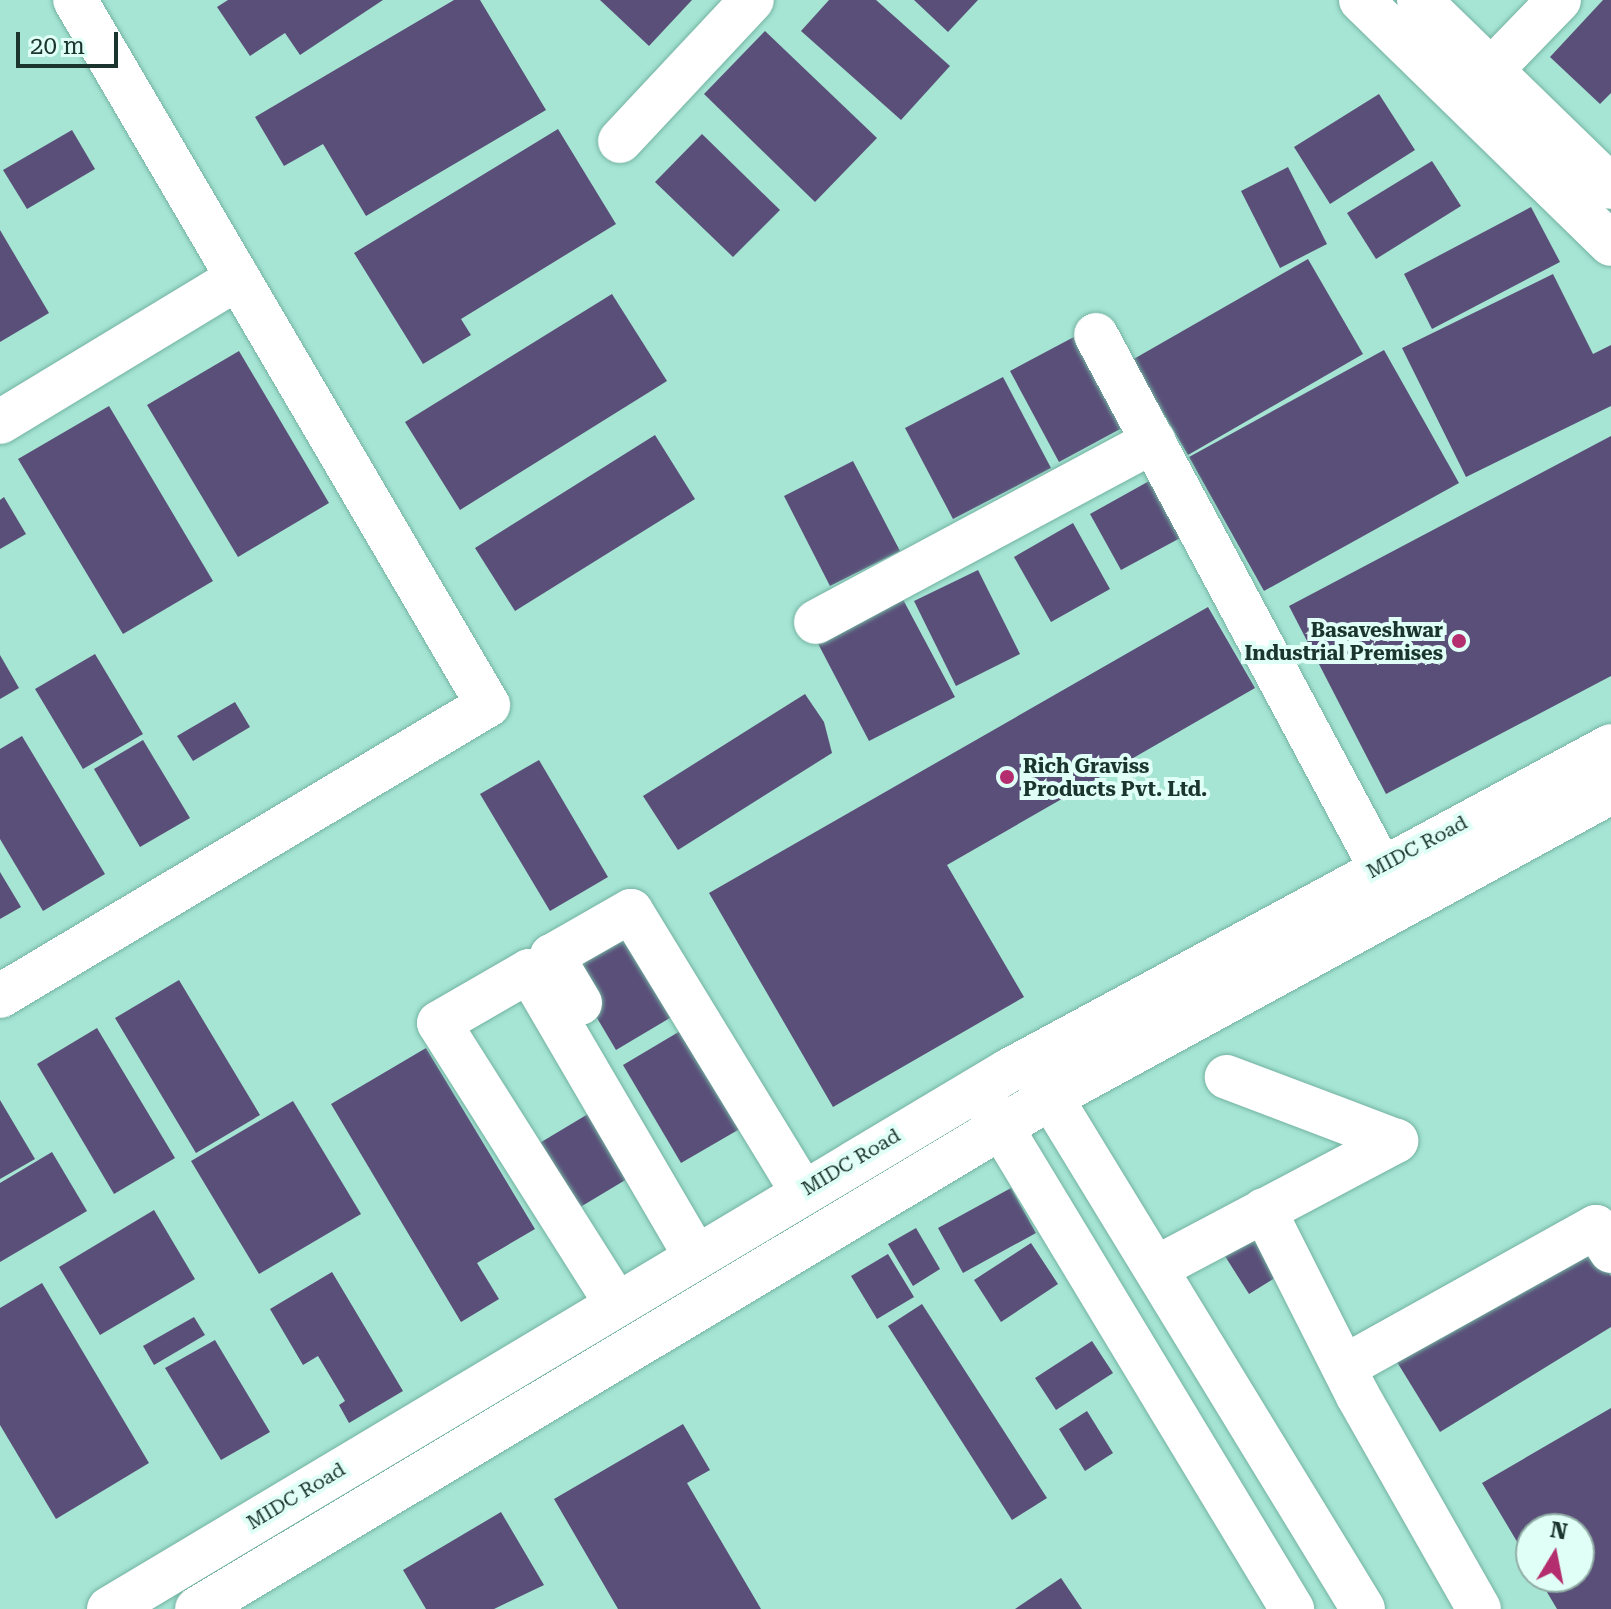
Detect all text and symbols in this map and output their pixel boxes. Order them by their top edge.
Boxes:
scale bar [20,16,122,66]
text: 20 m [30,32,85,60]
place label: Basaveshwar Industrial Premises [1244,618,1443,665]
marker: Basaveshwar Industrial Premises [1450,632,1468,650]
place label: Rich Graviss Products Pvt. Ltd. [1023,754,1207,801]
marker: Rich Graviss Products Pvt. Ltd. [998,768,1016,786]
street label: MIDC Road [1363,810,1471,884]
street label: MIDC Road [797,1123,905,1201]
street label: MIDC Road [242,1457,350,1535]
north arrow [1515,1513,1595,1593]
text: N [1548,1517,1569,1545]

